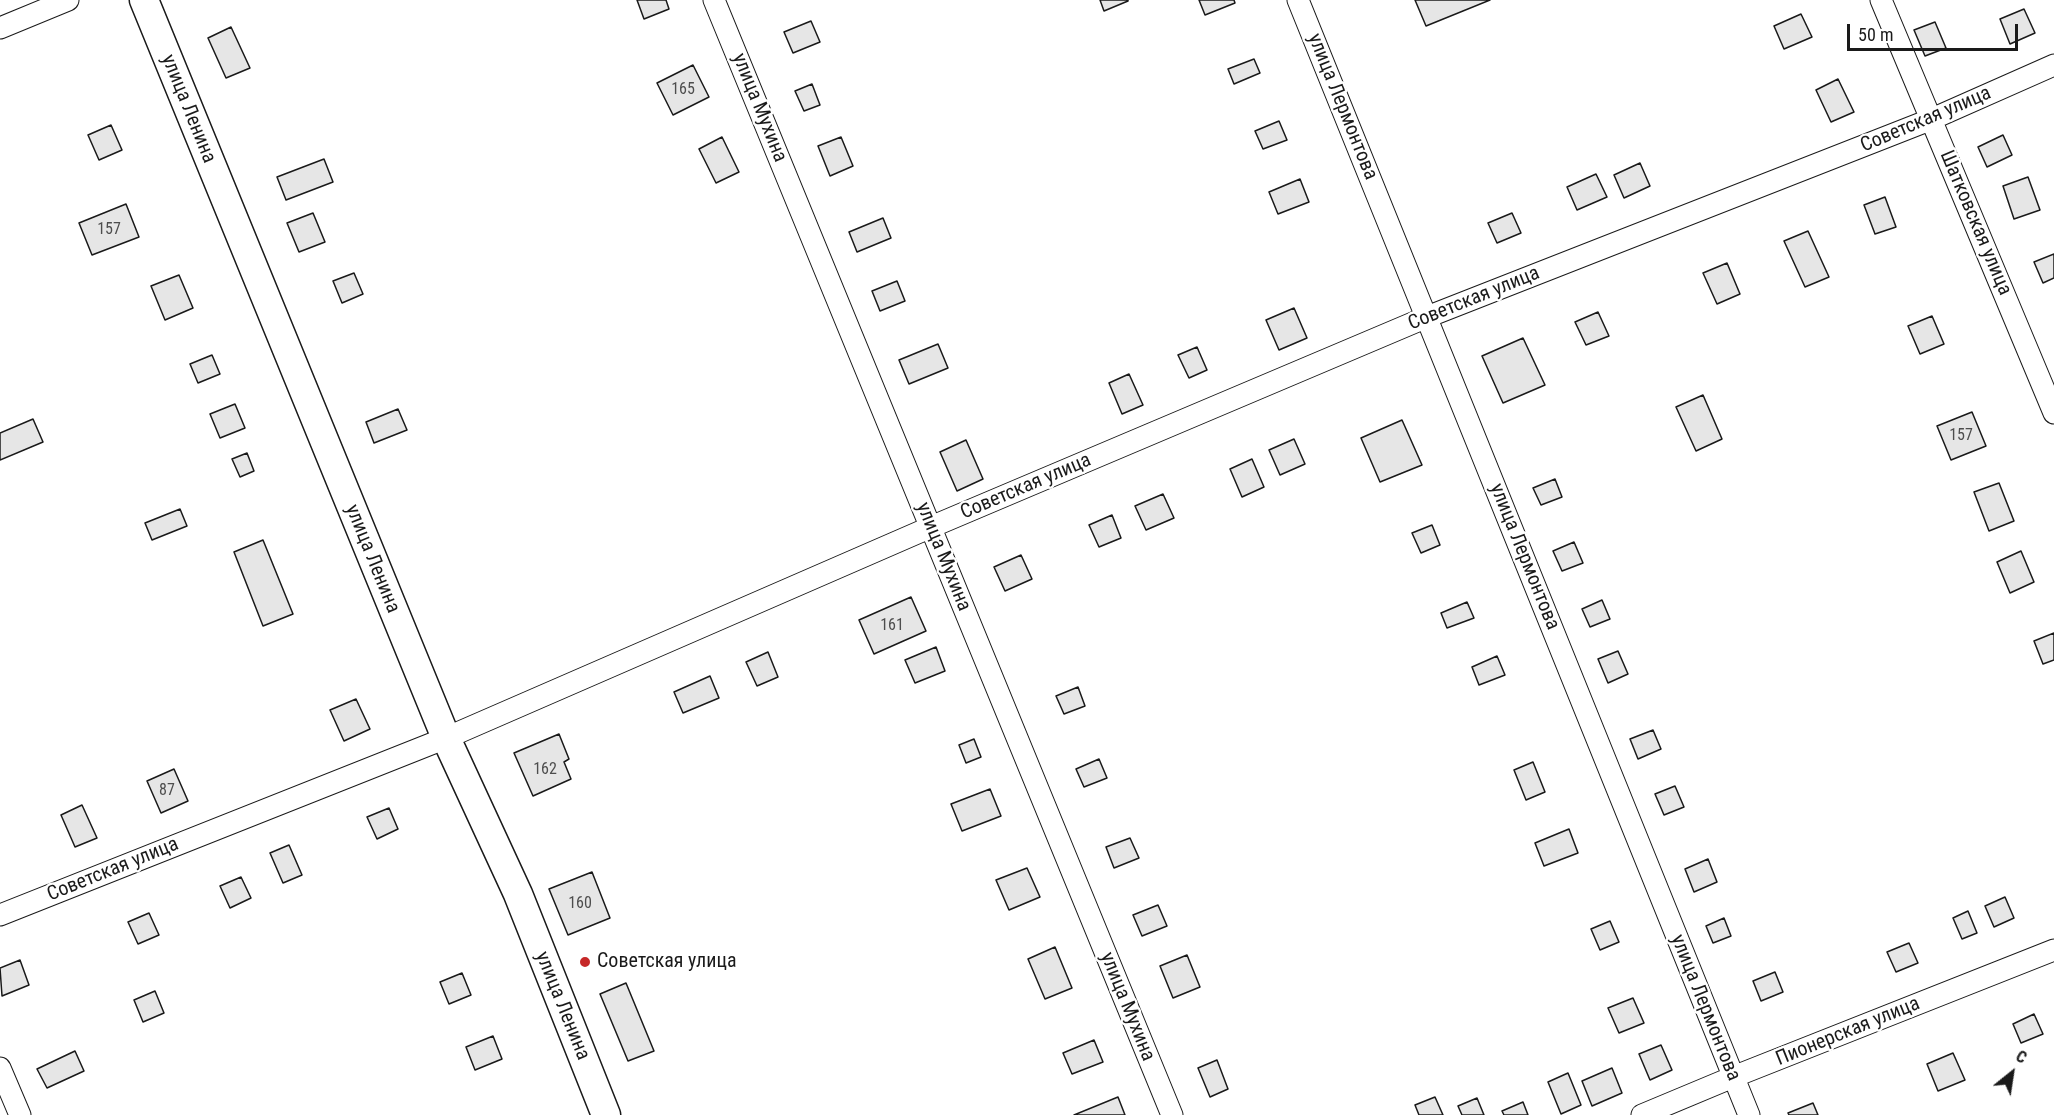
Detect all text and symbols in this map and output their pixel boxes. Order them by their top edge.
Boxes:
scale bar [1850,12,2021,50]
text: 50 m [1858,24,1893,45]
street label: улица Лермонтова [1302,30,1382,184]
street label: улица Мухина [726,50,792,166]
street label: улица Ленина [155,51,221,167]
house number: 165 [671,80,695,100]
street label: Советская улица [1857,82,1995,158]
street label: Шатковская улица [1934,147,2016,299]
house number: 157 [97,220,121,240]
street label: Советская улица [1405,262,1543,336]
house number: 157 [1949,426,1973,446]
street label: Советская улица [957,449,1095,525]
street label: улица Лермонтова [1484,480,1564,634]
street label: улица Мухина [910,499,976,615]
street label: улица Ленина [339,501,405,617]
house number: 161 [880,616,904,636]
house number: 162 [533,760,557,780]
house number: 87 [159,781,175,801]
street label: Советская улица [44,833,182,907]
house number: 160 [568,894,592,914]
street label: улица Лермонтова [1665,931,1745,1085]
street label: улица Ленина [529,948,595,1064]
street label: улица Мухина [1094,949,1160,1065]
place label: Советская улица [597,950,736,974]
marker: Советская улица [578,955,592,969]
street label: Пионерская улица [1773,992,1923,1072]
north arrow [1982,1043,2042,1103]
text: С [2013,1046,2030,1067]

